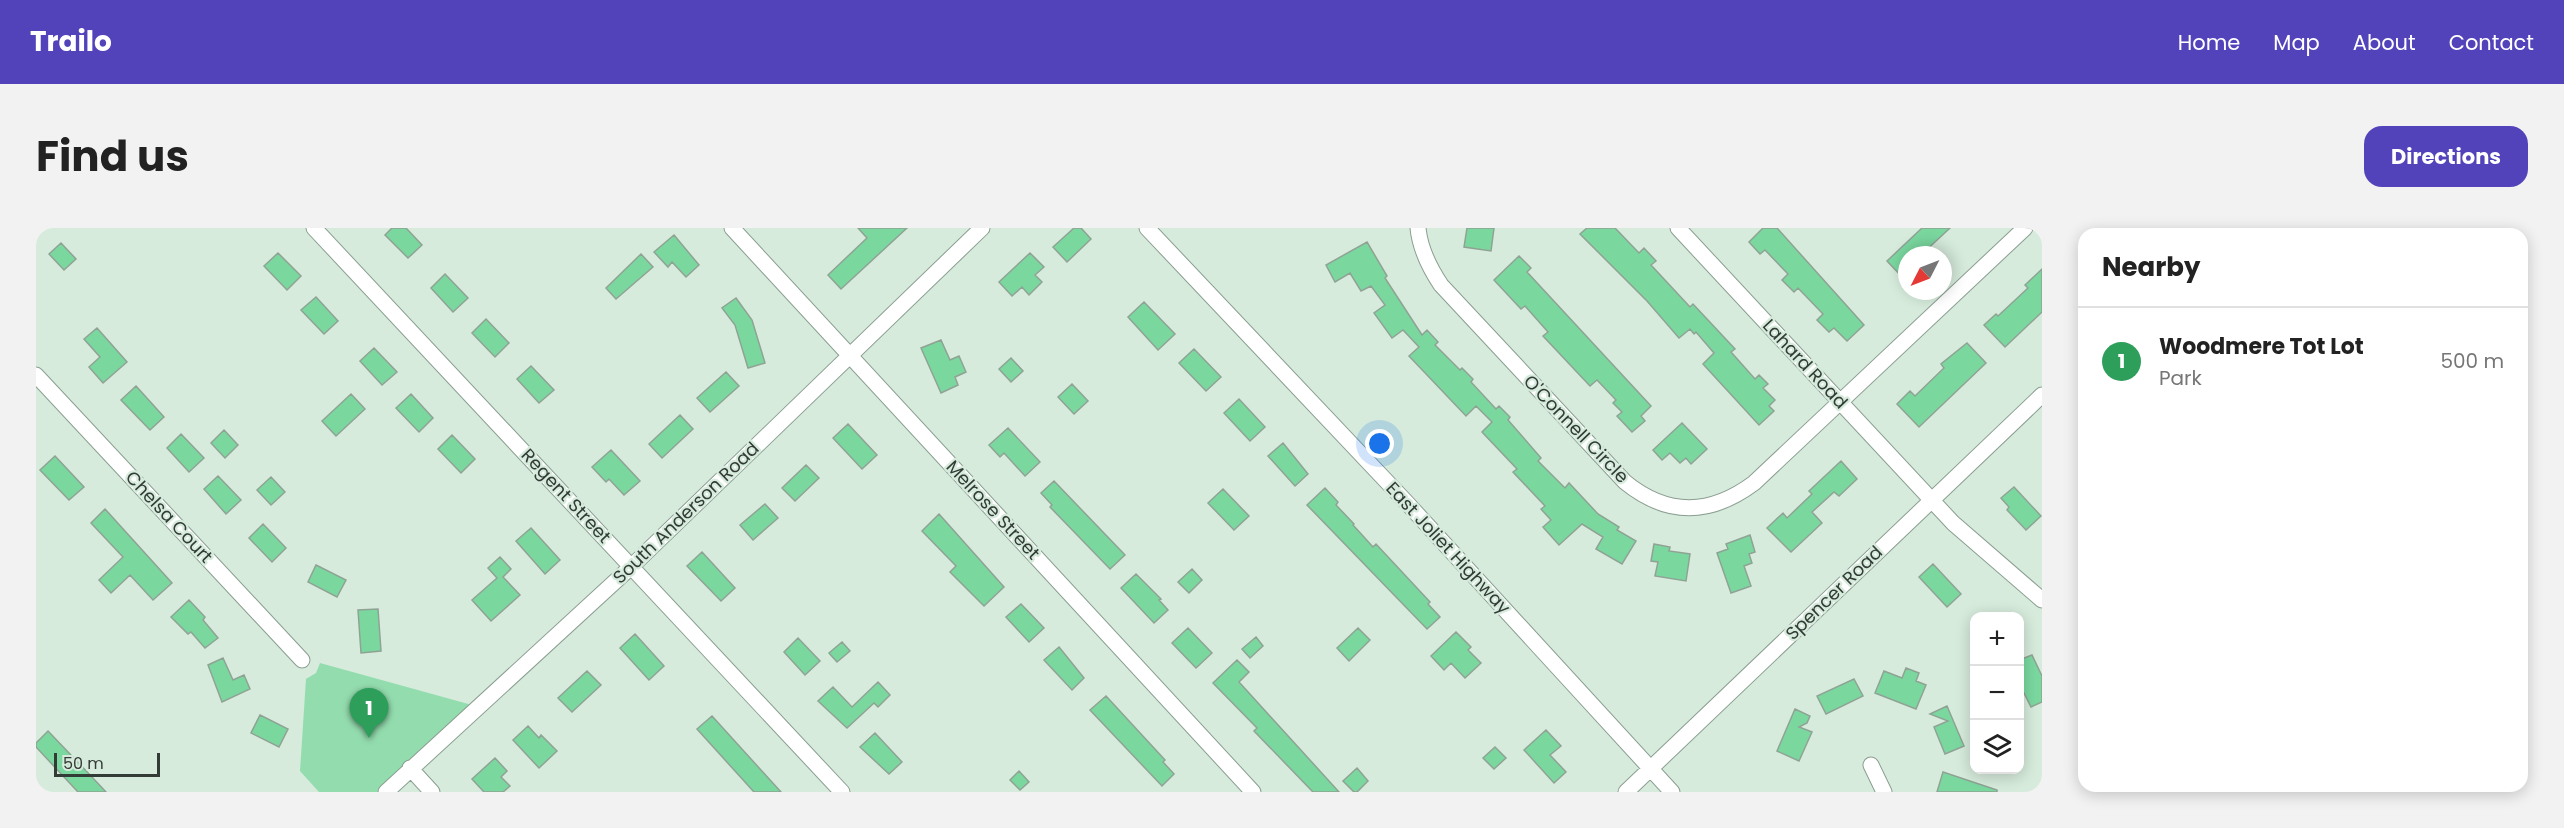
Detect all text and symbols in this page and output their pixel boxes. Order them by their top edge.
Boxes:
text: Trailo [30,22,112,61]
text: Home [2178,28,2240,57]
text: Map [2273,28,2320,57]
text: About [2353,28,2416,57]
text: Contact [2449,28,2534,57]
button: Directions [2364,126,2528,187]
text: Find us [36,127,189,186]
north arrow [1898,246,1952,300]
text: Nearby [2102,249,2200,285]
street label: Lahard Road [1757,313,1853,414]
text: Woodmere Tot Lot [2159,331,2364,362]
text: 1 [2118,347,2125,375]
text: 500 m [2440,347,2504,375]
text: Park [2159,364,2202,392]
street label: O'Connell Circle [1518,369,1635,488]
your location [1365,429,1394,458]
street label: South Anderson Road [607,436,764,589]
street label: Regent Street [516,443,617,548]
street label: Melrose Street [941,455,1046,565]
street label: Chelsa Court [120,465,219,568]
street label: East Joliet Highway [1380,476,1516,619]
street label: Spencer Road [1780,540,1888,645]
map controls [1970,612,2024,774]
button: + [1970,612,2024,666]
button: − [1970,666,2024,720]
pin: 1 [350,688,388,738]
button: layers [1970,720,2024,774]
scale bar [54,750,160,778]
text: 50 m [63,752,104,775]

